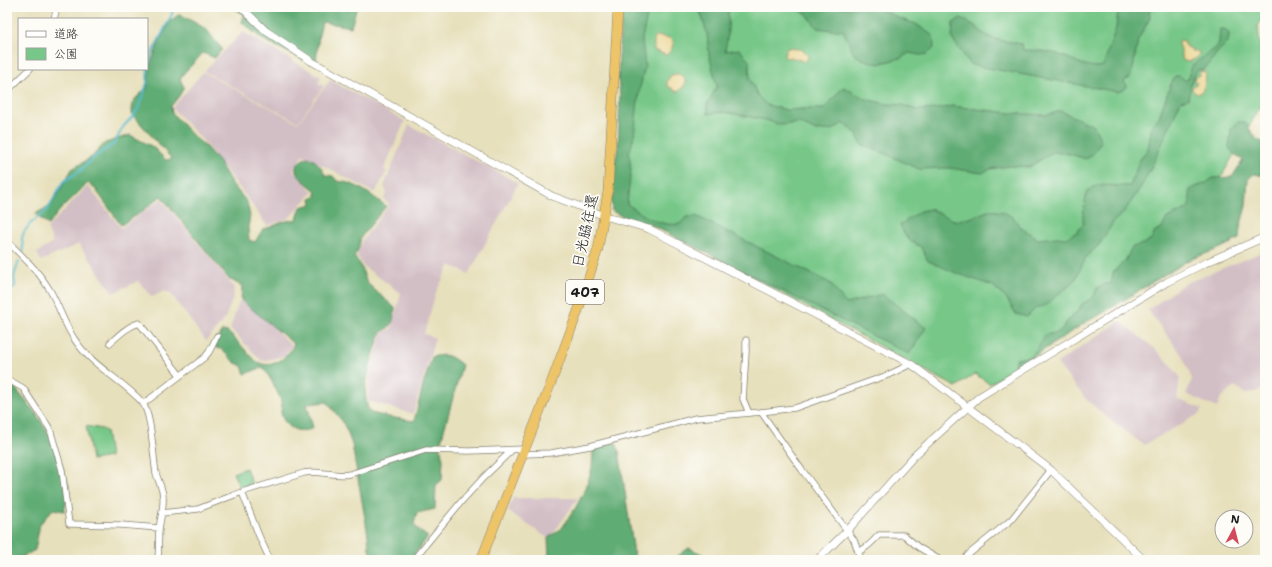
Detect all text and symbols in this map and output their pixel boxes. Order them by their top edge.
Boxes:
legend [18,18,148,70]
text: 道路 [54,26,78,42]
text: 公園 [54,46,78,62]
street label: 日光脇往還 [567,192,603,270]
road number: 407 [566,280,604,304]
north arrow [1214,509,1254,549]
text: N [1230,512,1241,528]

